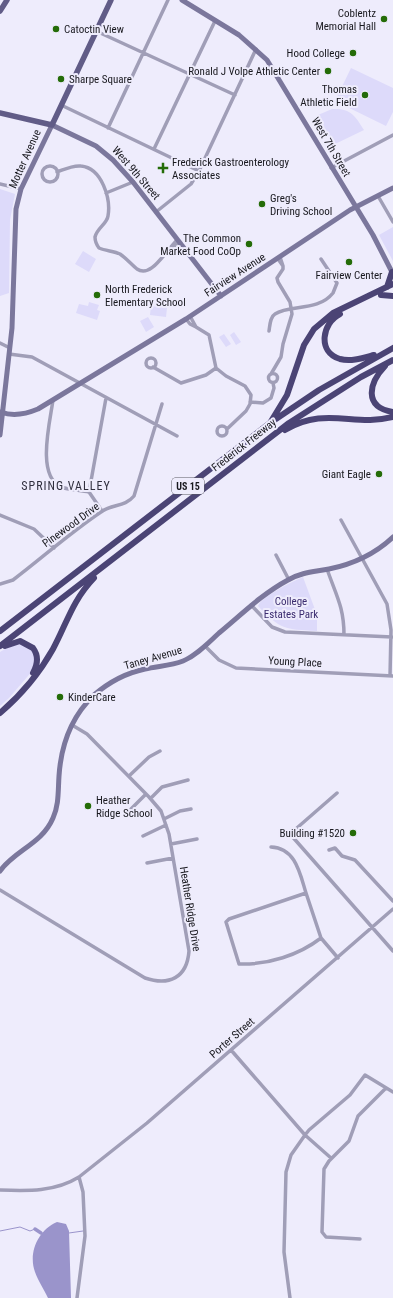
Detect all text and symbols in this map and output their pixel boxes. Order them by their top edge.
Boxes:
place label: Coblentz Memorial Hall [315,7,376,33]
marker: Coblentz Memorial Hall [379,14,389,24]
place label: Catoctin View [64,23,124,36]
marker: Catoctin View [51,24,61,34]
place label: Hood College [287,47,345,60]
marker: Hood College [348,48,358,58]
place label: Ronald J Volpe Athletic Center [188,65,321,78]
marker: Ronald J Volpe Athletic Center [323,66,333,76]
place label: Sharpe Square [69,73,132,86]
marker: Sharpe Square [56,74,66,84]
place label: Thomas Athletic Field [300,83,357,109]
marker: Thomas Athletic Field [360,90,370,100]
street label: West 7th Street [309,115,353,179]
street label: Motter Avenue [6,128,44,190]
street label: West 9th Street [109,144,163,202]
place label: Frederick Gastroenterology Associates [172,156,290,182]
marker: Frederick Gastroenterology Associates [157,162,169,174]
place label: Greg's Driving School [270,192,332,218]
marker: Greg's Driving School [257,199,267,209]
place label: The Common Market Food CoOp [160,232,241,258]
marker: The Common Market Food CoOp [244,239,254,249]
street label: Fairview Avenue [202,250,268,300]
marker: Fairview Center [344,257,354,267]
place label: Fairview Center [316,269,383,282]
place label: North Frederick Elementary School [105,283,186,309]
marker: North Frederick Elementary School [92,290,102,300]
street label: Frederick Freeway [209,416,279,474]
place label: Giant Eagle [322,468,371,481]
marker: Giant Eagle [374,469,384,479]
road number: US 15 [172,478,204,494]
district label: SPRING VALLEY [21,479,111,493]
street label: Pinewood Drive [40,500,102,550]
park label: College Estates Park [264,595,318,621]
street label: Taney Avenue [123,644,183,672]
street label: Young Place [268,654,322,670]
place label: KinderCare [68,691,116,704]
marker: KinderCare [55,692,65,702]
place label: Heather Ridge School [96,794,153,820]
marker: Heather Ridge School [83,801,93,811]
place label: Building #1520 [280,827,345,840]
marker: Building #1520 [348,828,358,838]
street label: Heather Ridge Drive [177,866,203,952]
street label: Porter Street [207,1015,257,1061]

